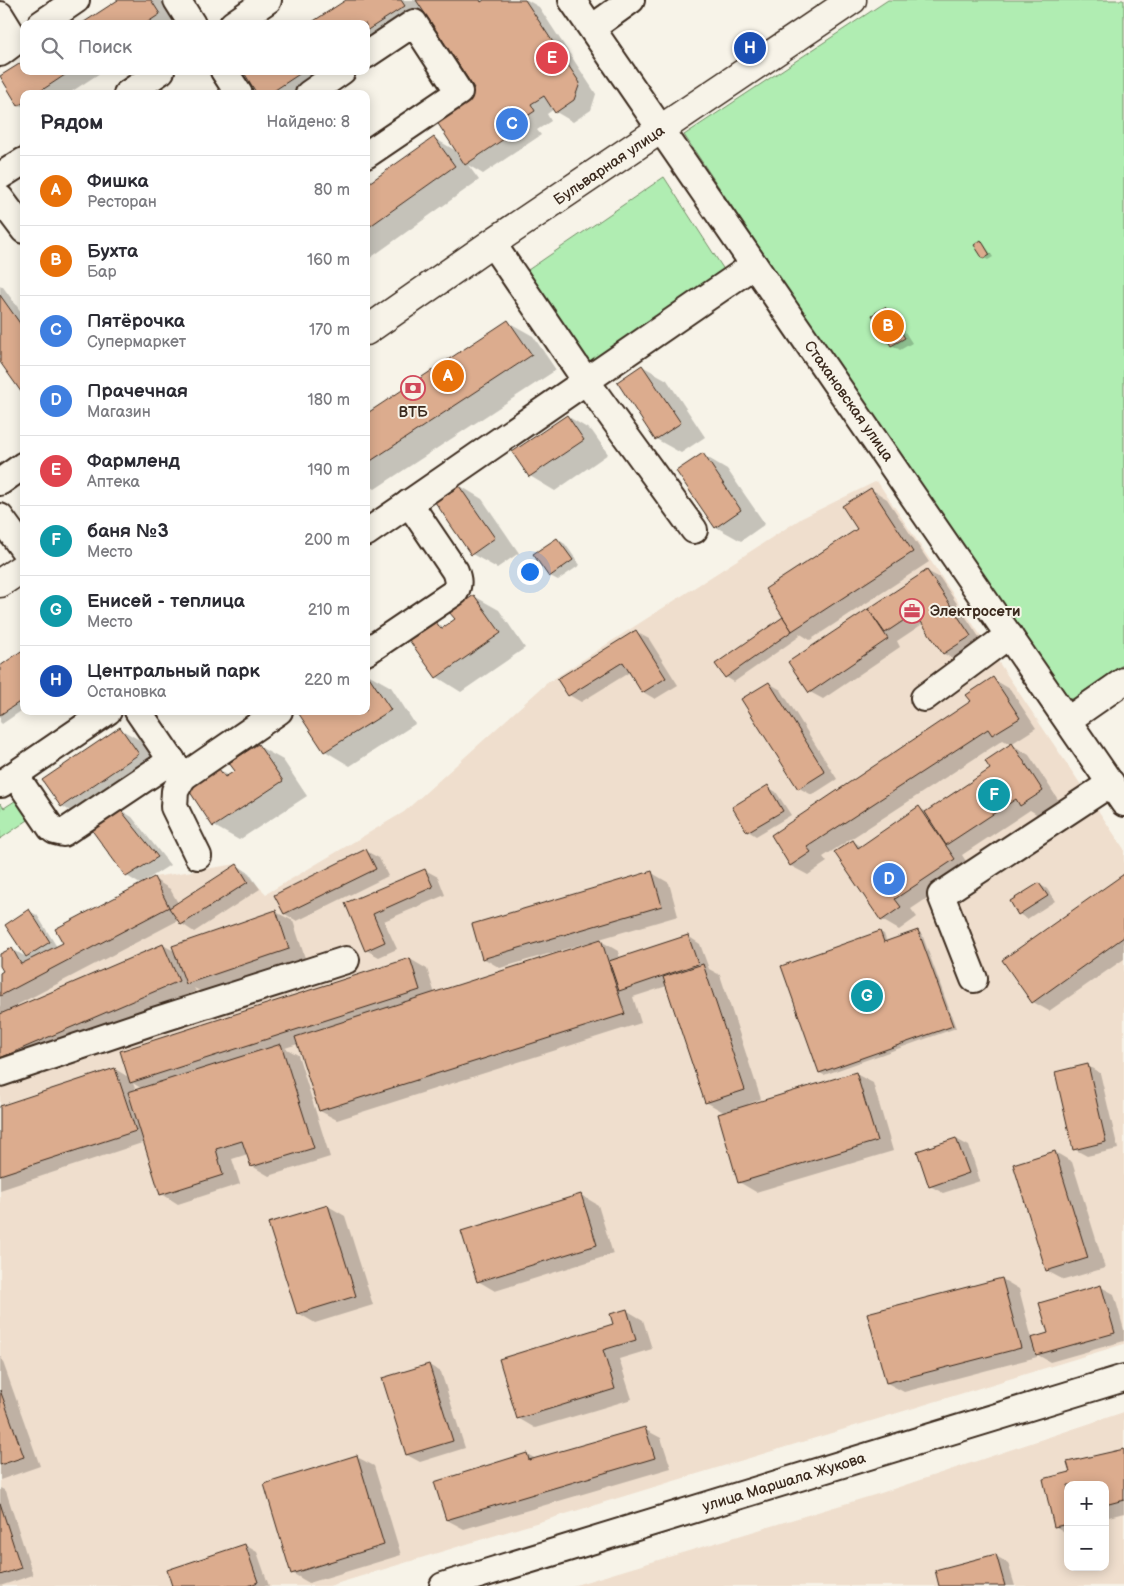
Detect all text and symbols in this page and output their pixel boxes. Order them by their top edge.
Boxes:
search box [20,20,370,75]
pin: H [734,29,766,67]
icon: search [38,34,66,62]
text: Поиск [78,36,132,59]
pin: E [536,39,568,77]
pin: C [496,105,528,143]
text: Рядом [40,110,103,135]
text: Найдено: 8 [267,113,350,132]
street label: Бульварная улица [550,121,668,210]
text: Фишка [87,170,148,193]
text: A [51,181,61,200]
text: 80 m [314,181,350,200]
text: Ресторан [87,193,157,212]
text: Бухта [87,240,138,263]
text: B [50,251,62,270]
text: 160 m [307,251,350,270]
text: Бар [87,263,117,282]
pin: B [872,307,904,345]
text: Пятёрочка [87,310,185,333]
text: C [50,321,62,340]
text: 170 m [309,321,350,340]
text: Супермаркет [87,333,186,352]
street label: Стахановская улица [800,337,898,465]
pin: A [432,357,464,395]
bank icon: ВТБ [400,375,426,401]
text: Прачечная [87,380,188,403]
text: D [50,391,62,410]
text: 180 m [308,391,350,410]
text: Магазин [87,403,151,422]
place label: ВТБ [398,403,428,422]
text: Фармленд [87,450,180,473]
text: E [51,461,61,480]
text: 190 m [308,461,350,480]
text: Аптека [87,473,140,492]
text: баня №3 [87,520,169,543]
text: F [51,531,61,550]
text: 200 m [304,531,350,550]
text: Место [87,543,133,562]
your location [517,559,543,585]
text: Енисей - теплица [87,590,245,613]
office icon: Электросети [899,598,925,624]
text: G [50,601,62,620]
text: 210 m [308,601,350,620]
place label: Электросети [930,602,1021,621]
text: Место [87,613,133,632]
text: Центральный парк [87,660,260,683]
text: H [50,671,62,690]
text: 220 m [304,671,350,690]
text: Остановка [87,683,166,702]
pin: F [978,776,1010,814]
pin: D [873,860,905,898]
pin: G [851,977,883,1015]
street label: улица Маршала Жукова [700,1449,868,1516]
map controls [1064,1481,1109,1571]
button: + [1064,1481,1109,1526]
button: − [1064,1526,1109,1571]

